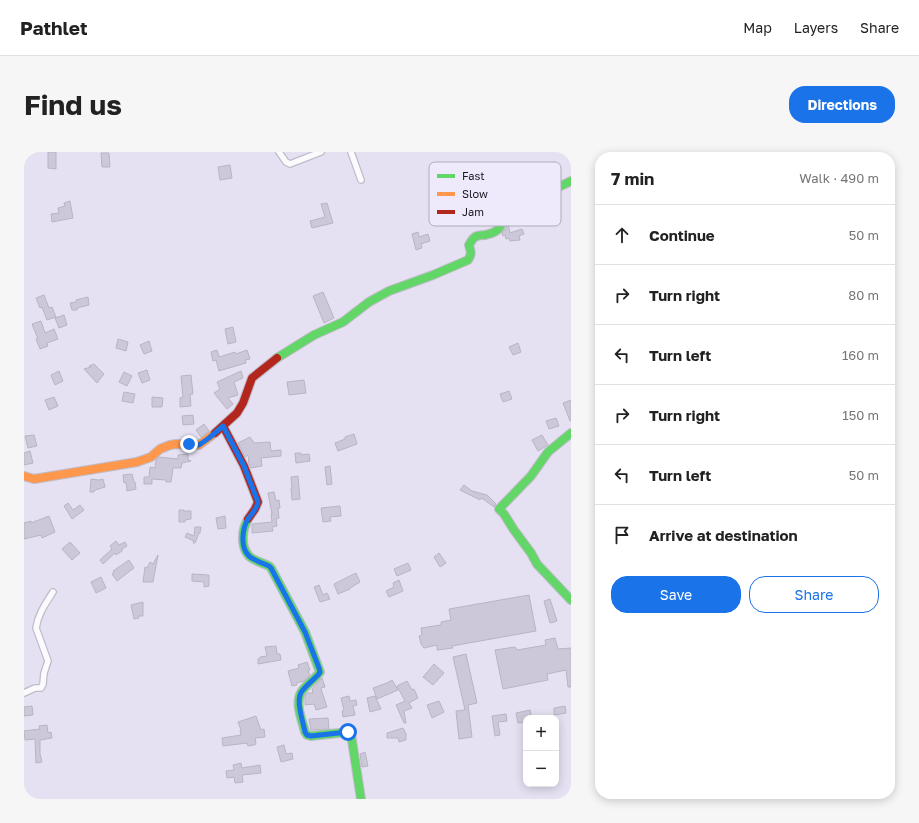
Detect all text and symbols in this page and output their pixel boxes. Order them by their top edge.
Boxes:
text: Pathlet [20,16,88,39]
text: Map [743,19,772,36]
text: Layers [794,19,838,36]
text: Share [860,19,899,36]
button: Directions [789,86,895,123]
text: Find us [24,88,122,121]
legend [429,162,561,226]
text: 7 min [611,168,654,189]
text: Fast [462,169,485,182]
text: Walk · 490 m [799,170,879,186]
text: Slow [462,187,488,200]
text: Jam [462,205,484,218]
icon: ahead [611,224,633,246]
text: Continue [649,226,715,244]
text: 50 m [849,227,879,243]
icon: right [611,284,633,306]
text: Turn right [649,286,720,304]
text: 80 m [848,287,879,303]
icon: left [611,344,633,366]
text: Turn left [649,346,711,364]
text: 160 m [842,347,879,363]
icon: right [611,404,633,426]
text: Turn right [649,406,720,424]
text: 150 m [842,407,879,423]
route end [180,435,198,453]
icon: left [611,464,633,486]
text: Turn left [649,466,711,484]
text: 50 m [849,467,879,483]
icon: arrive [611,524,633,546]
text: Arrive at destination [649,526,798,544]
button: Save [611,576,741,613]
button: Share [749,576,879,613]
map controls [523,715,559,787]
button: + [523,715,559,751]
route start [339,723,357,741]
button: − [523,751,559,787]

